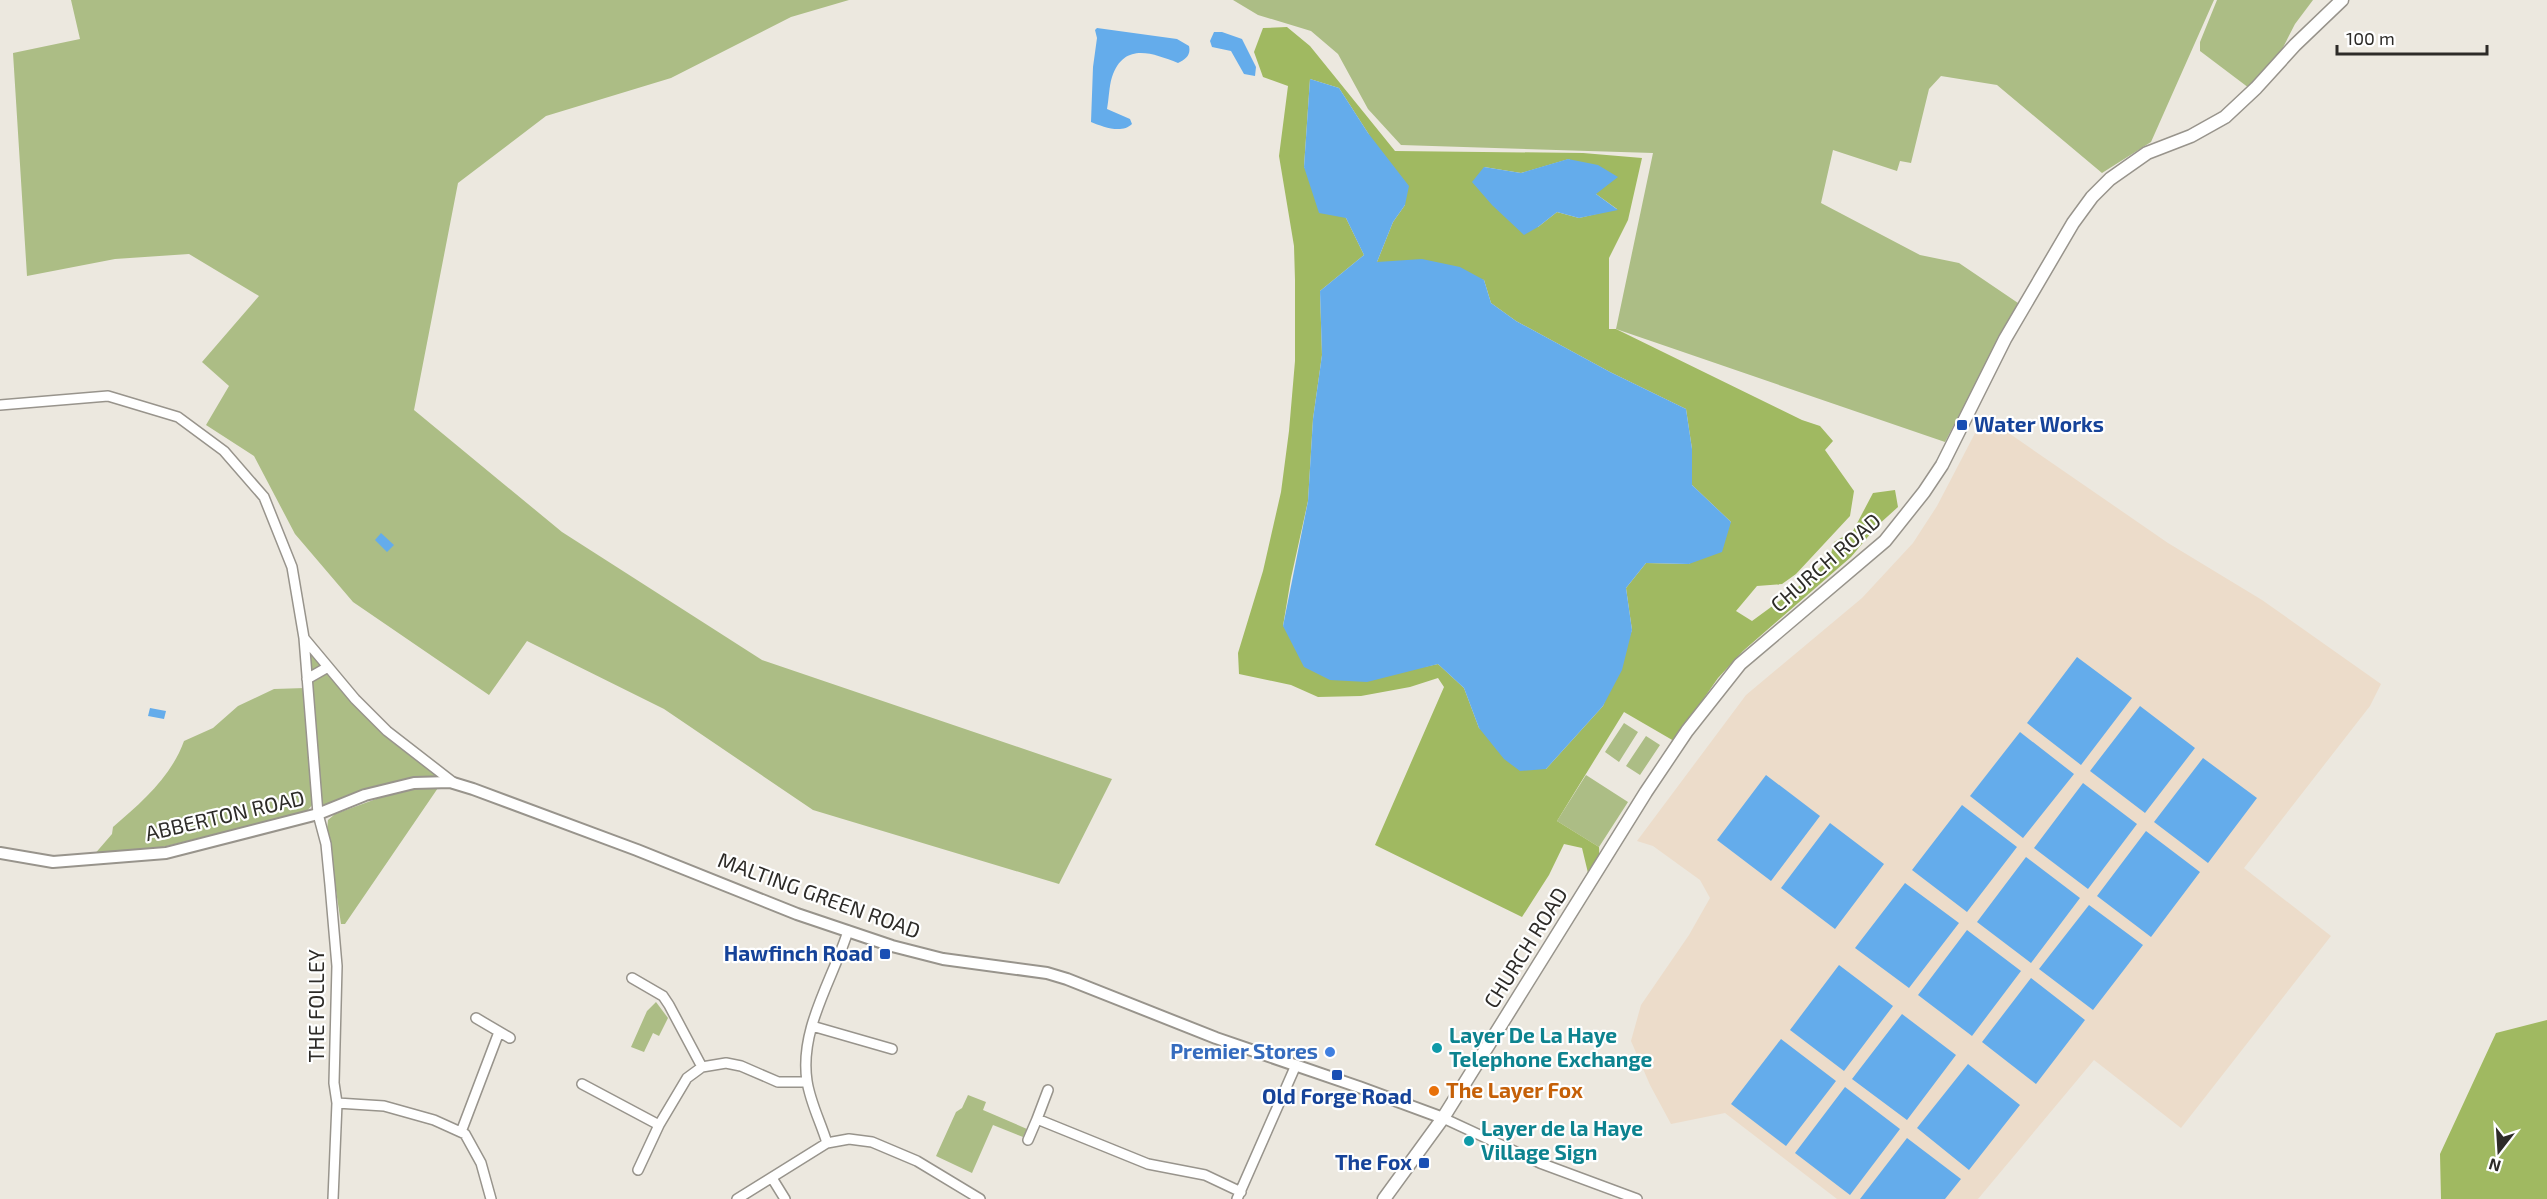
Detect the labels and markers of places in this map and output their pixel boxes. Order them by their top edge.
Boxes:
place label: Water Works [1974,411,2104,436]
marker: Water Works [1955,418,1969,432]
place label: Hawfinch Road [724,940,873,965]
marker: Hawfinch Road [878,947,892,961]
place label: Layer De La Haye Telephone Exchange [1449,1022,1652,1071]
place label: Premier Stores [1170,1038,1318,1063]
marker: Layer De La Haye Telephone Exchange [1430,1041,1444,1055]
marker: Premier Stores [1323,1045,1337,1059]
marker: Old Forge Road [1330,1068,1344,1082]
place label: The Layer Fox [1446,1077,1583,1103]
place label: Old Forge Road [1262,1083,1412,1108]
marker: The Layer Fox [1427,1084,1441,1098]
place label: Layer de la Haye Village Sign [1481,1115,1643,1164]
marker: Layer de la Haye Village Sign [1462,1134,1476,1148]
place label: The Fox [1335,1149,1412,1174]
marker: The Fox [1417,1156,1431,1170]

